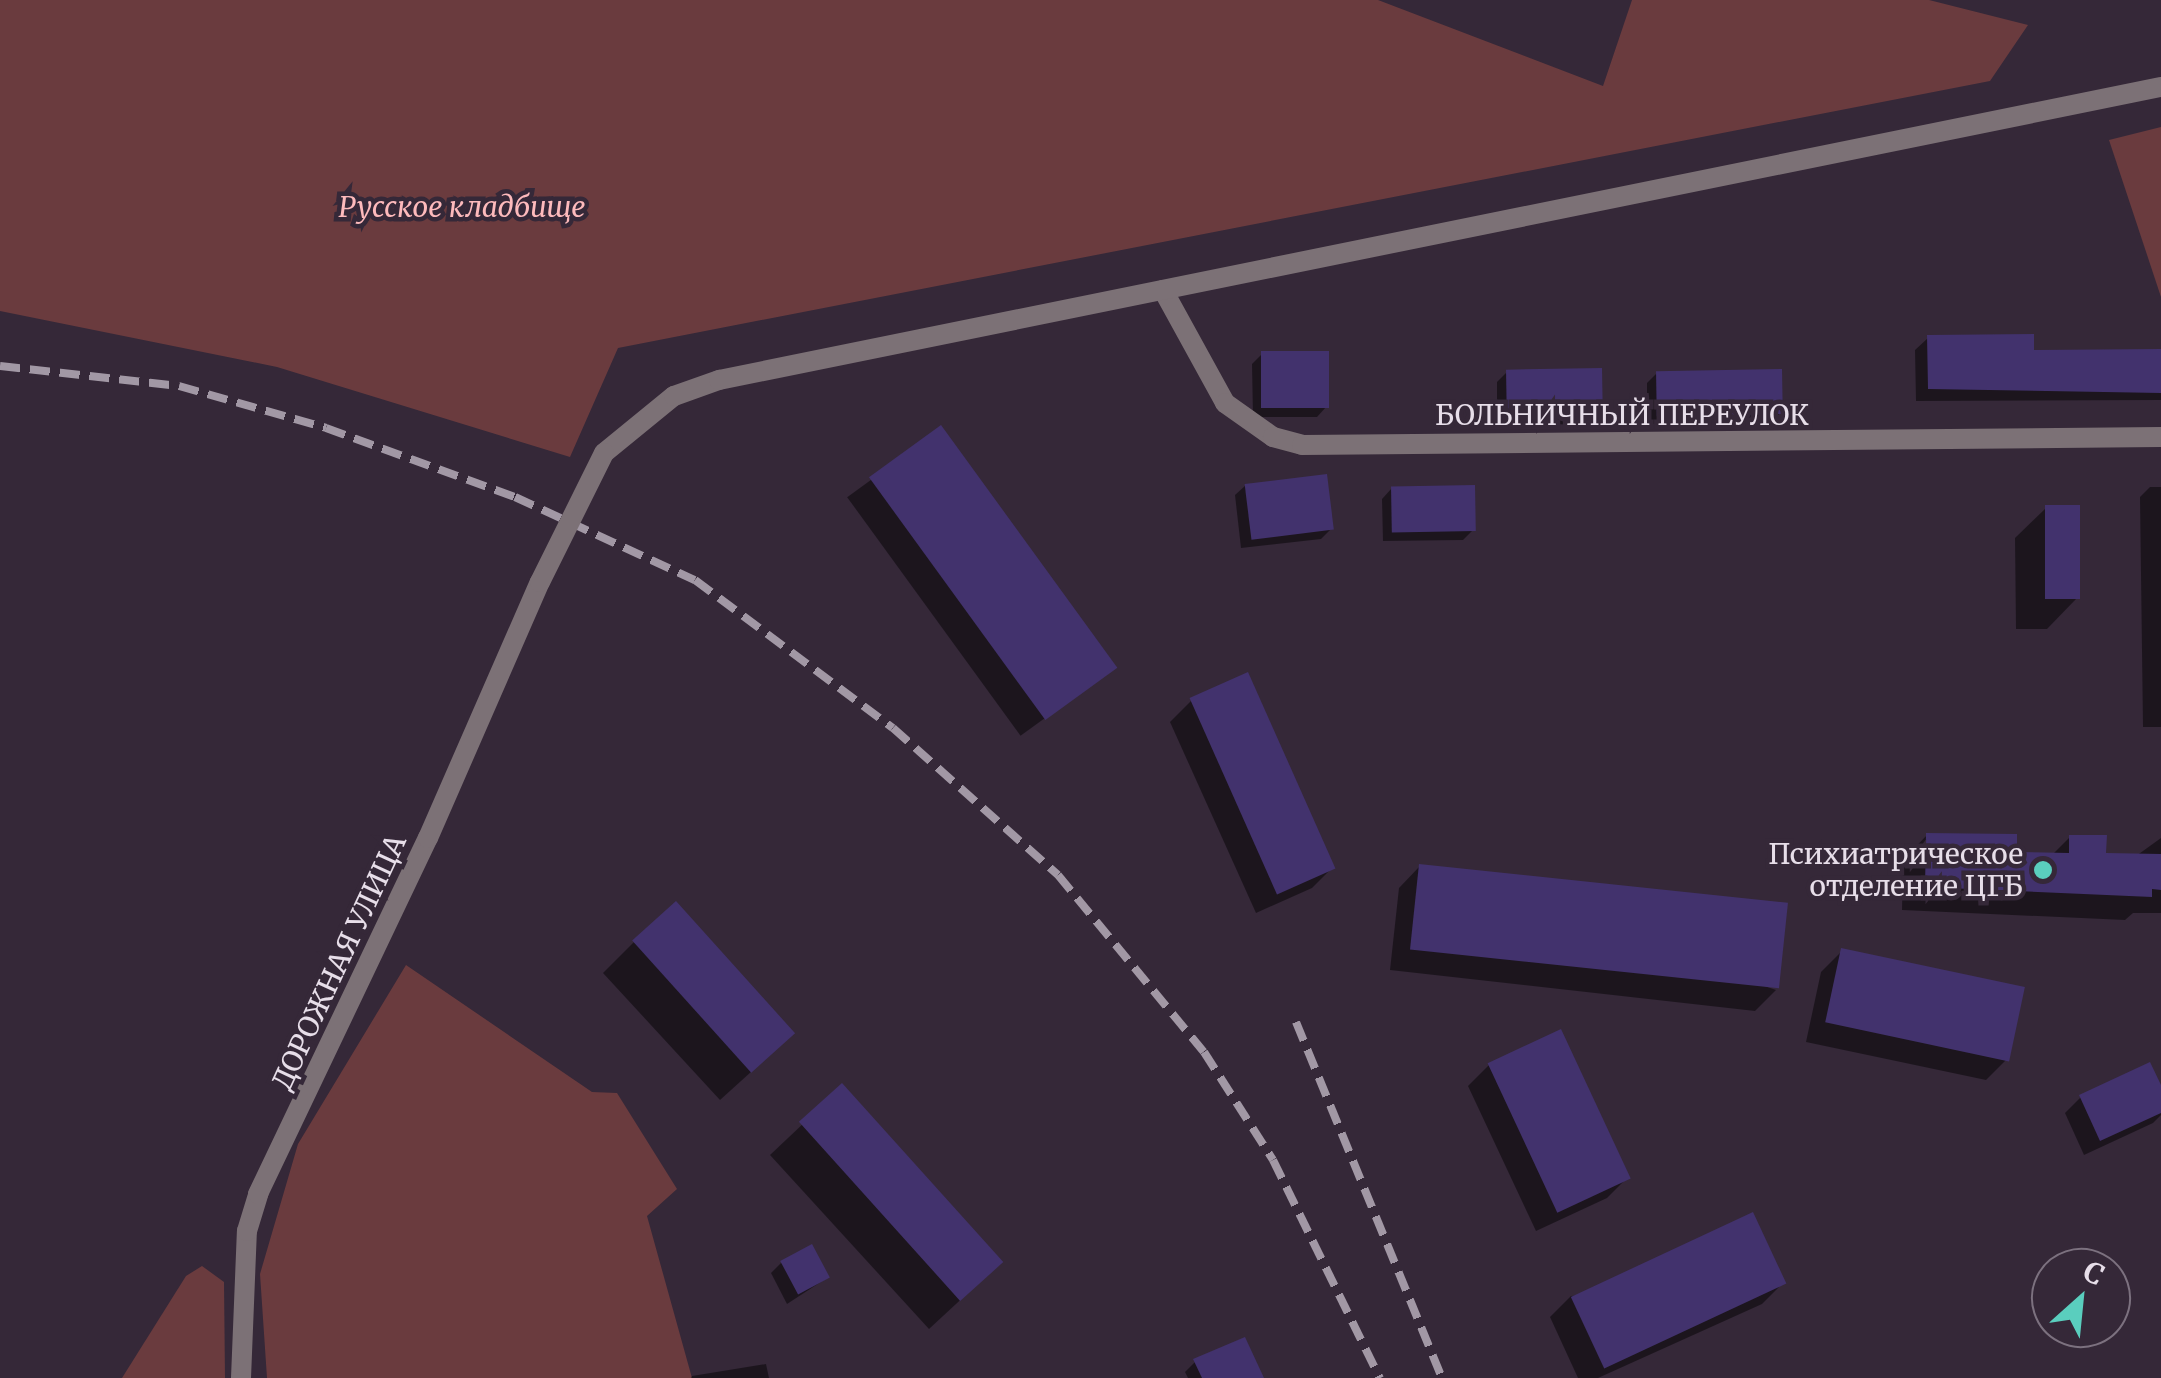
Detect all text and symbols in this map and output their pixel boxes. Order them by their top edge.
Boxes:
park label: Русское кладбище [338,190,586,224]
street label: БОЛЬНИЧНЫЙ ПЕРЕУЛОК [1435,398,1809,432]
street label: ДОРОЖНАЯ УЛИЦА [265,829,413,1095]
place label: Психиатрическое отделение ЦГБ [1768,837,2023,903]
marker: Психиатрическое отделение ЦГБ [2032,859,2054,881]
north arrow [2031,1248,2131,1348]
text: С [2077,1253,2110,1293]

